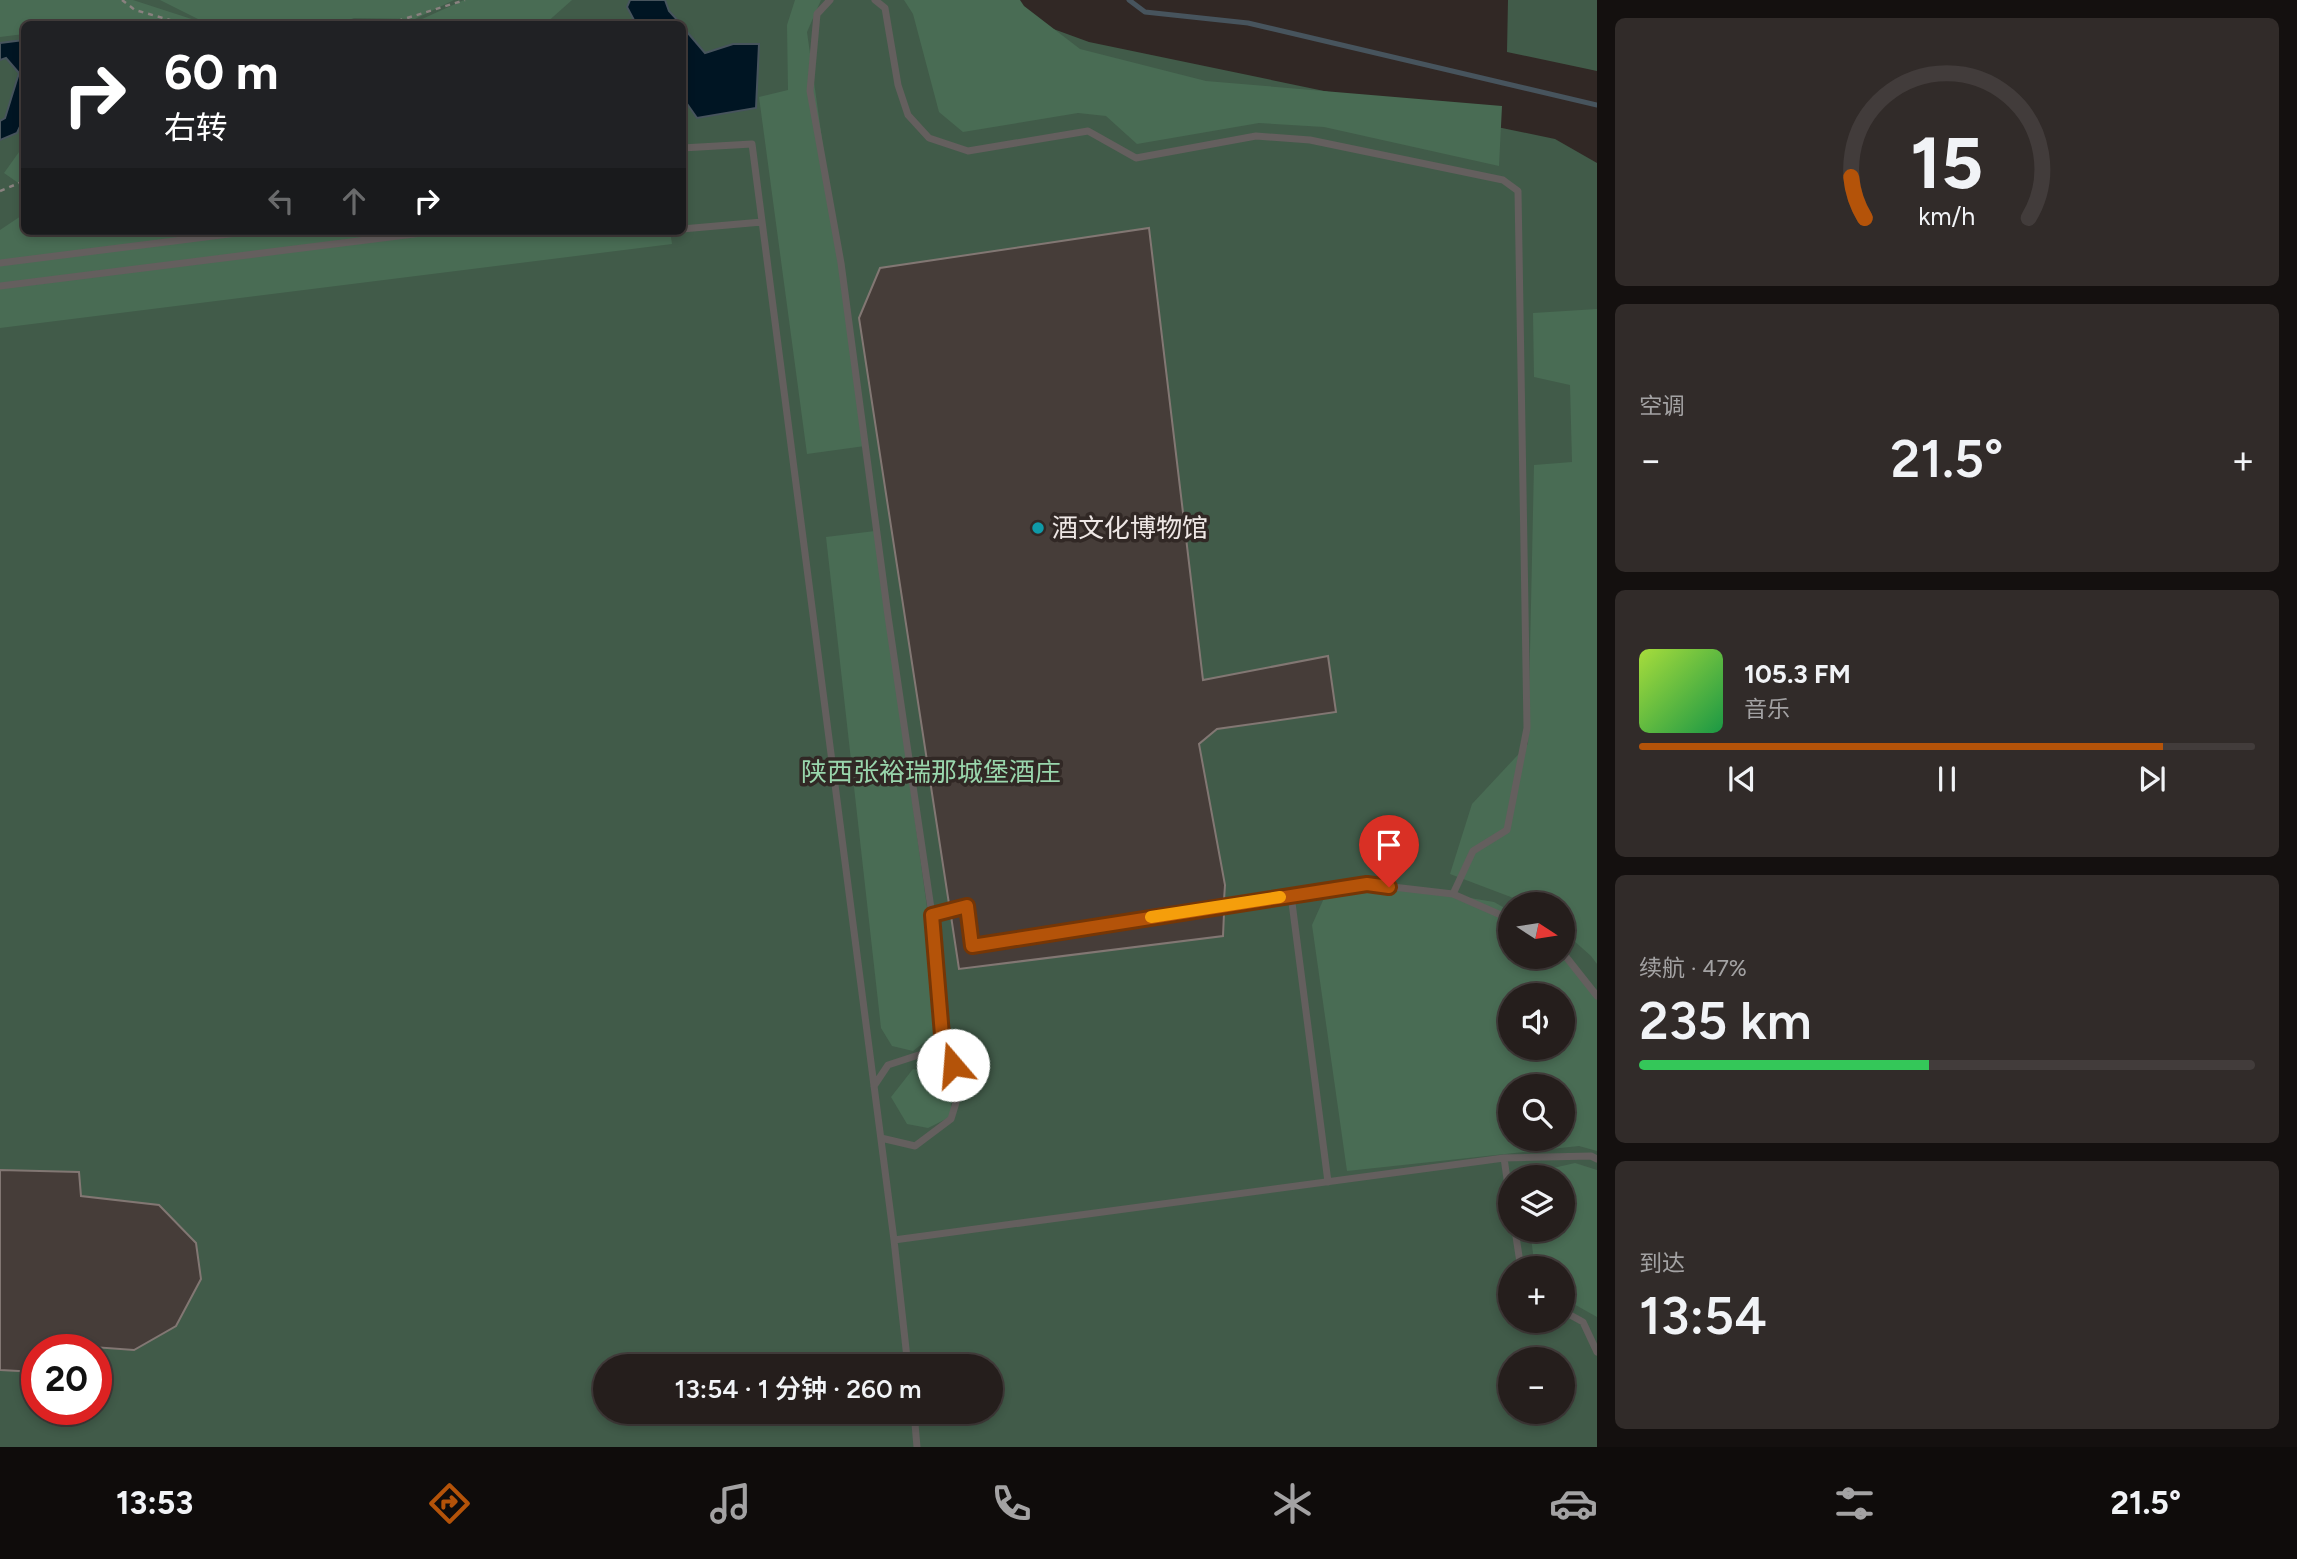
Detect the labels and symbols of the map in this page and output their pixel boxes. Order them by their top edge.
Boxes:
place label: 酒文化博物馆 [1052,512,1208,544]
marker: 酒文化博物馆 [1030,520,1046,536]
park label: 陕西张裕瑞那城堡酒庄 [801,756,1061,788]
pin [1359,815,1419,887]
north arrow [1498,892,1575,970]
position arrow [916,1028,990,1102]
speed limit sign: 20 [21,1334,112,1425]

